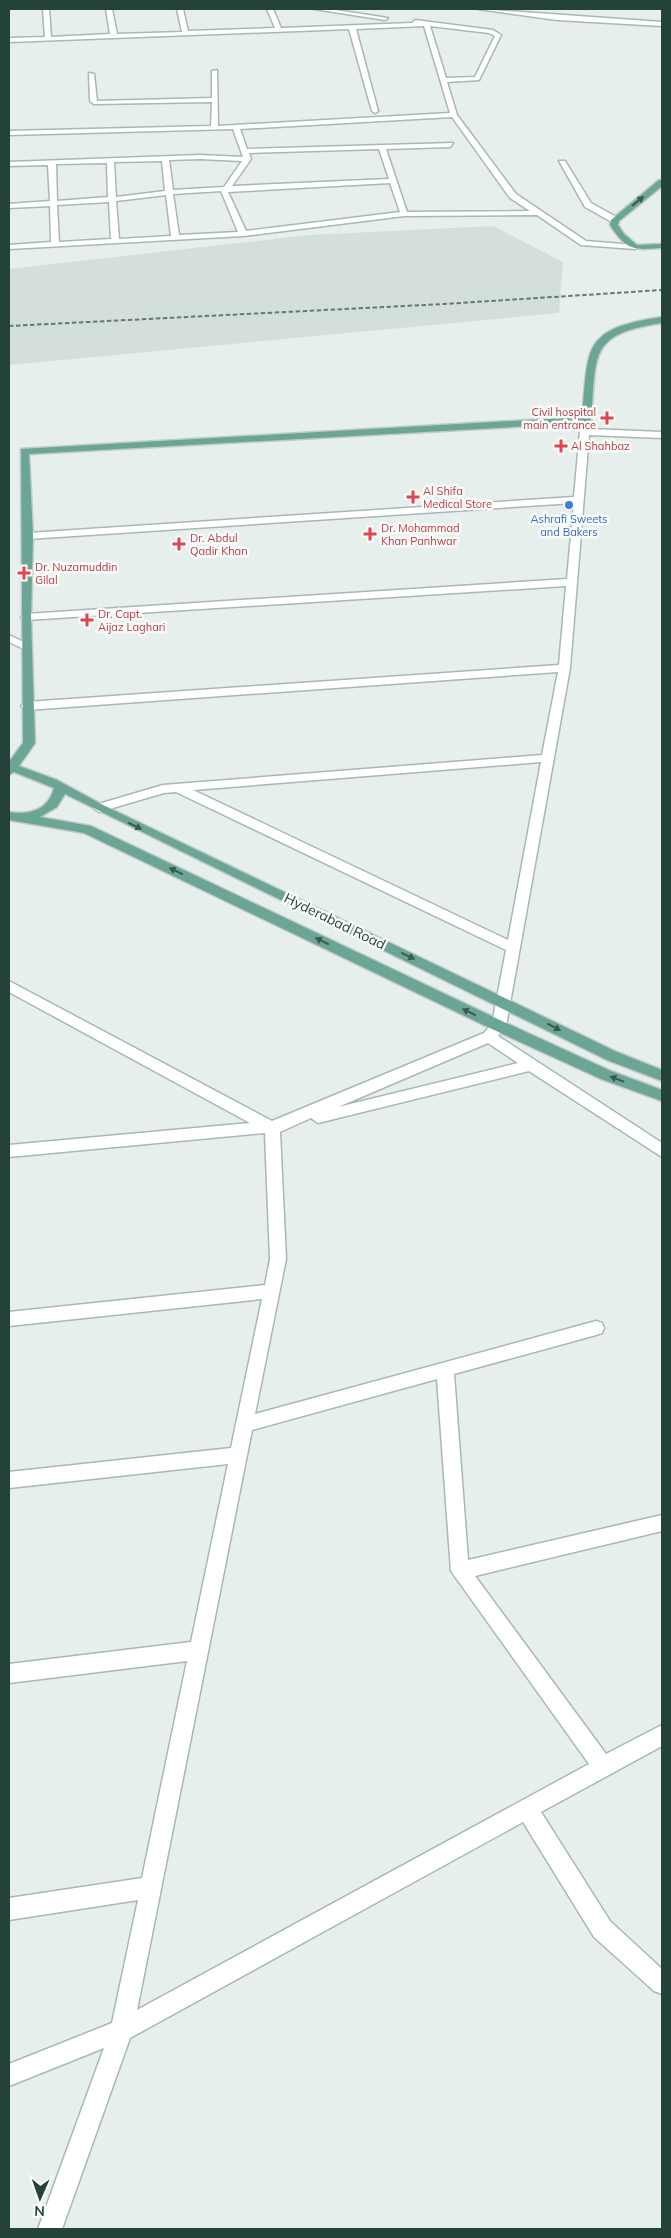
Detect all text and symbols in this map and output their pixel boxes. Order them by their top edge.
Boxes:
one-way arrow [632,196,645,207]
place label: Civil hospital main entrance [523,405,596,432]
marker: Civil hospital main entrance [600,411,614,425]
place label: Al Shahbaz [571,439,630,453]
marker: Al Shahbaz [555,440,567,452]
place label: Al Shifa Medical Store [423,484,492,511]
marker: Al Shifa Medical Store [407,491,419,503]
marker: Ashrafi Sweets and Bakers [563,499,575,511]
place label: Ashrafi Sweets and Bakers [530,512,608,539]
place label: Dr. Mohammad Khan Panhwar [381,521,460,548]
marker: Dr. Mohammad Khan Panhwar [363,527,377,541]
place label: Dr. Abdul Qadir Khan [190,531,248,558]
marker: Dr. Abdul Qadir Khan [172,537,186,551]
place label: Dr. Nuzamuddin Gilal [35,560,117,587]
marker: Dr. Nuzamuddin Gilal [17,566,31,580]
place label: Dr. Capt. Aijaz Laghari [98,607,165,634]
marker: Dr. Capt. Aijaz Laghari [80,613,94,627]
one-way arrow [128,822,142,830]
one-way arrow [168,867,183,876]
street label: Hyderabad Road [281,889,389,953]
one-way arrow [315,937,329,945]
one-way arrow [401,952,415,960]
one-way arrow [462,1007,476,1015]
one-way arrow [547,1023,562,1031]
one-way arrow [609,1075,624,1082]
north arrow [15,2173,65,2223]
text: N [34,2202,45,2220]

